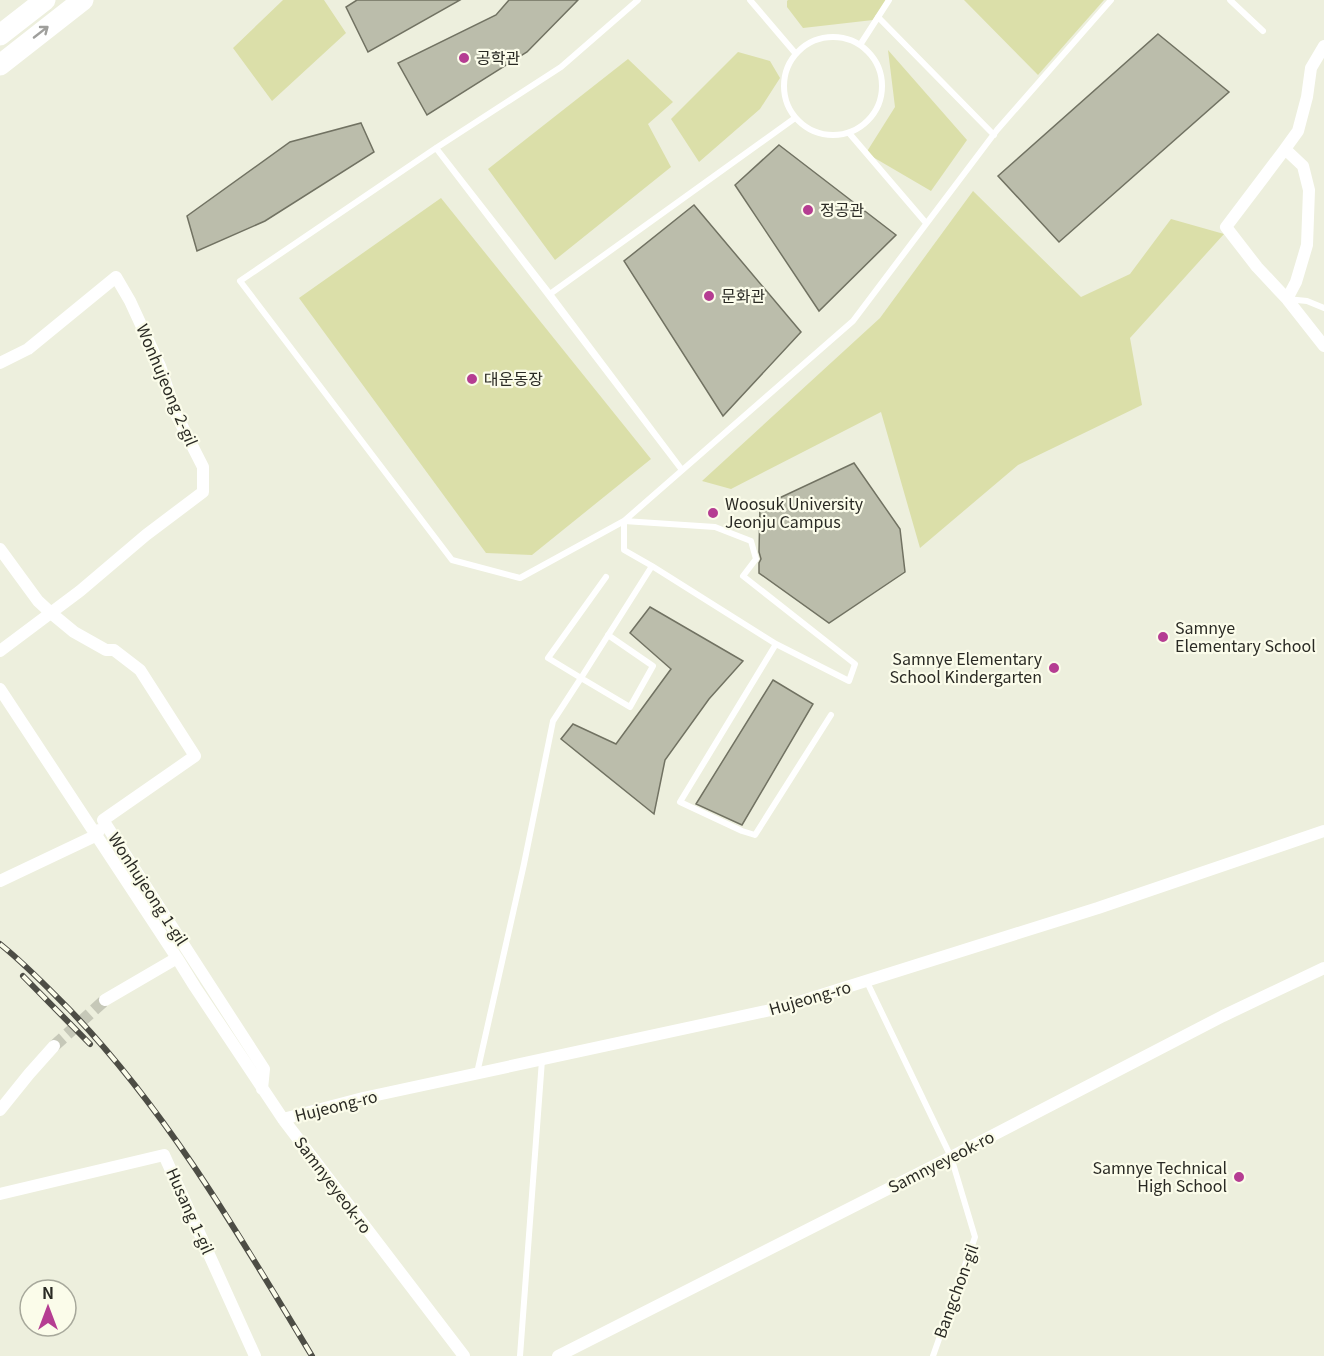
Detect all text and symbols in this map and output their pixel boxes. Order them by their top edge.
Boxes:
one-way arrow [33,26,49,39]
place label: 공학관 [476,45,520,69]
marker: 공학관 [457,51,471,65]
place label: 정공관 [820,197,864,221]
marker: 정공관 [801,203,815,217]
place label: 문화관 [721,283,765,307]
marker: 문화관 [702,289,716,303]
street label: Wonhujeong 2-gil [131,320,204,449]
place label: 대운동장 [484,366,543,390]
marker: 대운동장 [465,372,479,386]
place label: Woosuk University Jeonju Campus [725,491,864,533]
marker: Woosuk University Jeonju Campus [706,506,720,520]
place label: Samnye Elementary School [1175,615,1316,657]
marker: Samnye Elementary School [1156,630,1170,644]
place label: Samnye Elementary School Kindergarten [890,646,1043,688]
marker: Samnye Elementary School Kindergarten [1047,661,1061,675]
street label: Wonhujeong 1-gil [103,827,194,950]
street label: Hujeong-ro [766,974,854,1020]
street label: Hujeong-ro [292,1083,380,1127]
street label: Samnyeyeok-ro [883,1124,998,1198]
street label: Samnyeyeok-ro [289,1131,378,1238]
place label: Samnye Technical High School [1092,1155,1227,1197]
street label: Husang 1-gil [161,1163,221,1258]
marker: Samnye Technical High School [1232,1170,1246,1184]
street label: Bangchon-gil [927,1240,983,1341]
north arrow [18,1278,78,1338]
text: N [42,1280,54,1304]

